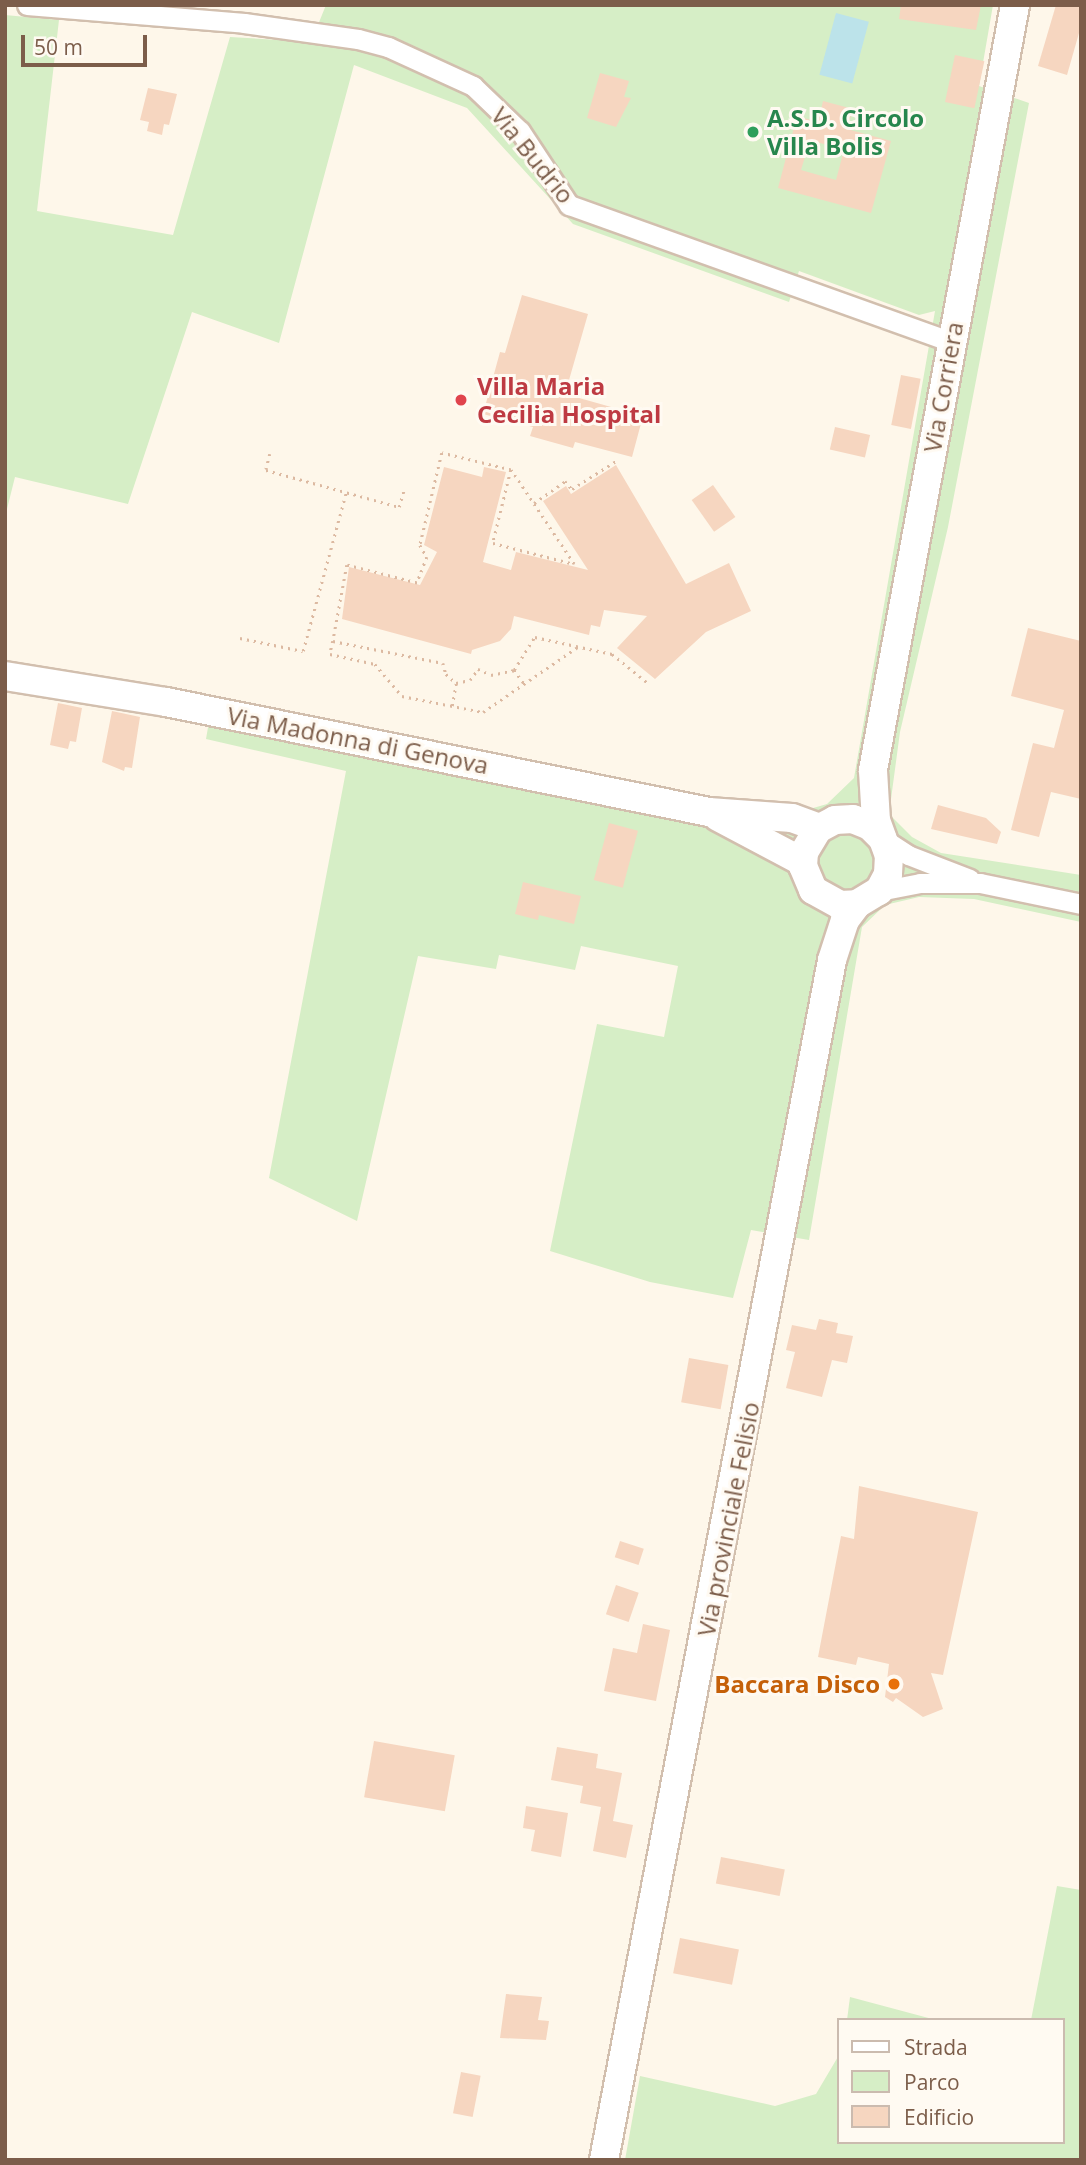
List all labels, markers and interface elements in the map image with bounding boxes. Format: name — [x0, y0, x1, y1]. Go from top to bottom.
scale bar — [24, 21, 150, 65]
text: 50 m — [34, 33, 83, 61]
street label: Via Budrio — [486, 101, 580, 209]
place label: A.S.D. Circolo Villa Bolis — [767, 104, 924, 160]
marker: A.S.D. Circolo Villa Bolis — [745, 124, 761, 140]
street label: Via Corriera — [917, 320, 969, 454]
place label: Villa Maria Cecilia Hospital — [477, 372, 661, 428]
marker: Villa Maria Cecilia Hospital — [451, 390, 471, 410]
street label: Via Madonna di Genova — [225, 701, 491, 779]
street label: Via provinciale Felisio — [691, 1399, 765, 1639]
place label: Baccara Disco — [714, 1670, 880, 1698]
marker: Baccara Disco — [886, 1676, 902, 1692]
legend — [838, 2018, 1065, 2144]
text: Strada — [904, 2033, 968, 2061]
text: Parco — [904, 2068, 960, 2096]
text: Edificio — [904, 2103, 974, 2131]

